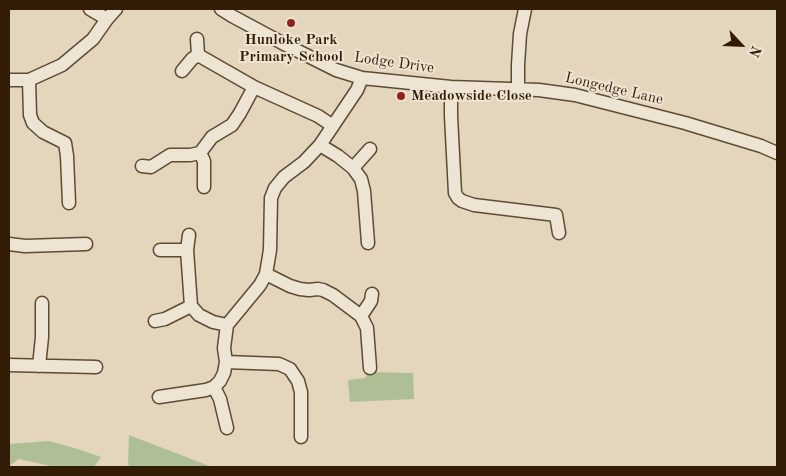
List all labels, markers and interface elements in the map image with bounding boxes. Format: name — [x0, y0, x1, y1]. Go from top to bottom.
marker: Hunloke Park Primary School — [285, 17, 297, 29]
north arrow — [716, 20, 766, 70]
place label: Hunloke Park Primary School — [239, 31, 343, 66]
text: N — [746, 44, 763, 59]
street label: Lodge Drive — [353, 48, 435, 78]
street label: Longedge Lane — [563, 69, 665, 109]
place label: Meadowside Close — [411, 87, 532, 105]
marker: Meadowside Close — [395, 90, 407, 102]

